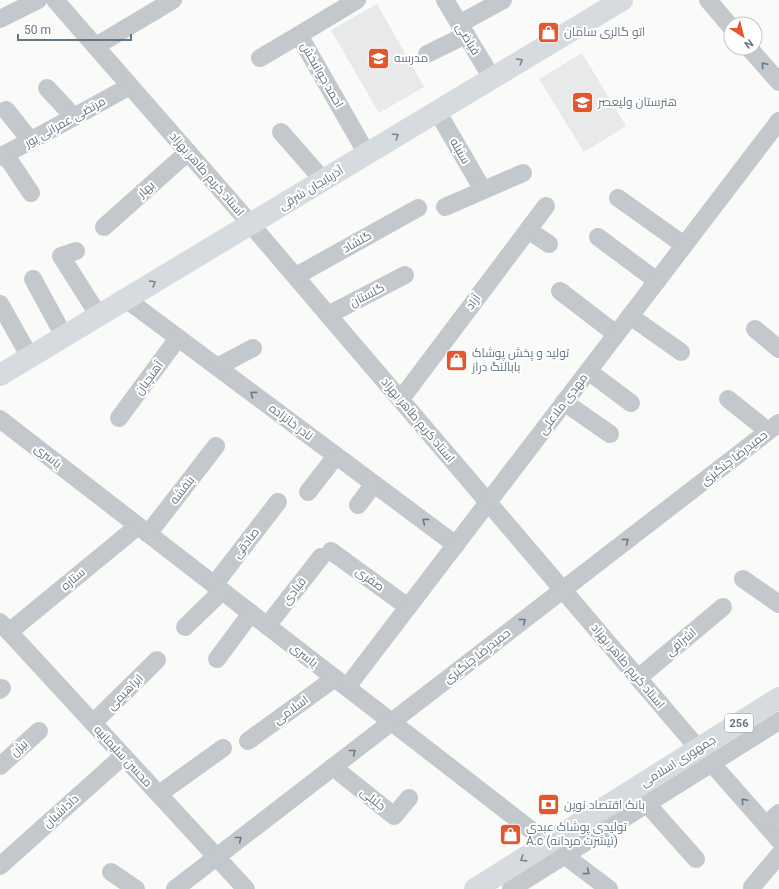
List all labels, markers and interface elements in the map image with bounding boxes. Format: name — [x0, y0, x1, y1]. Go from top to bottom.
scale bar — [18, 16, 131, 42]
north arrow — [723, 16, 763, 56]
shop icon: اتو گالری سامان — [536, 19, 562, 45]
street label: فیاضی — [453, 20, 483, 58]
text: 50 m — [24, 23, 51, 37]
place label: اتو گالری سامان — [564, 25, 645, 39]
text: N — [741, 36, 756, 51]
street label: احمد جوانبخش — [298, 40, 346, 110]
school or university icon: مدرسه — [365, 45, 391, 71]
place label: مدرسه — [394, 51, 428, 65]
one-way arrow — [516, 59, 523, 66]
one-way arrow — [762, 62, 769, 70]
school or university icon: هنرستان ولیعصر — [570, 89, 596, 115]
street label: مرتضی عمرانی پور — [21, 94, 109, 152]
place label: هنرستان ولیعصر — [597, 95, 677, 109]
street label: استاد کریم طاهر بهزاد — [166, 129, 247, 219]
one-way arrow — [392, 133, 399, 140]
street label: سنبله — [447, 136, 473, 167]
street label: آذربایجان شرقی — [276, 163, 346, 213]
street label: بهار — [134, 178, 157, 201]
street label: گلشاد — [340, 228, 374, 256]
one-way arrow — [149, 280, 156, 287]
street label: گلستان — [347, 280, 387, 310]
street label: آزاد — [463, 291, 484, 312]
place label: تولید و پخش پوشاک بابالنگ دراز — [471, 346, 570, 374]
shop icon: تولید و پخش پوشاک بابالنگ دراز — [444, 347, 470, 373]
street label: آهنچیان — [132, 358, 168, 399]
street label: مهدی ملاعلی — [535, 371, 591, 437]
street label: استاد کریم طاهر بهزاد — [378, 375, 458, 466]
one-way arrow — [250, 392, 257, 399]
street label: نادر خانزاده — [266, 401, 316, 443]
street label: حمیدرضا چنگیزی — [698, 428, 771, 490]
street label: یاسری — [32, 441, 65, 471]
street label: بنفشه — [167, 473, 197, 507]
one-way arrow — [422, 519, 429, 526]
street label: صادقی — [230, 525, 262, 561]
one-way arrow — [621, 539, 628, 546]
street label: صفری — [353, 564, 387, 594]
street label: ستاره — [58, 565, 88, 593]
street label: قبادی — [279, 575, 309, 607]
one-way arrow — [518, 619, 525, 626]
street label: استاد کریم طاهر بهزاد — [588, 621, 668, 712]
street label: اشرافی — [663, 625, 699, 659]
street label: حمیدرضا چنگیزی — [441, 626, 514, 688]
street label: یاسری — [288, 640, 321, 670]
street label: ابراهیمی — [104, 671, 146, 713]
street label: اسلامی — [271, 693, 311, 727]
road number: 256 — [725, 714, 753, 732]
street label: محسن سلیمانیه — [91, 722, 155, 790]
street label: جمهوری اسلامی — [638, 732, 718, 790]
street label: بیژن — [8, 737, 30, 759]
one-way arrow — [349, 749, 356, 756]
street label: جلیلی — [358, 785, 388, 813]
street label: داداشیان — [40, 791, 82, 831]
bank icon: بانک اقتصاد نوین — [536, 792, 562, 818]
place label: بانک اقتصاد نوین — [564, 798, 645, 812]
one-way arrow — [742, 798, 749, 805]
place label: تولیدی پوشاک عبدی A.c (تیشرت مردانه) — [526, 820, 628, 848]
shop icon: تولیدی پوشاک عبدی A.c (تیشرت مردانه) — [497, 821, 523, 847]
one-way arrow — [235, 837, 242, 844]
one-way arrow — [521, 854, 528, 861]
one-way arrow — [583, 867, 590, 875]

